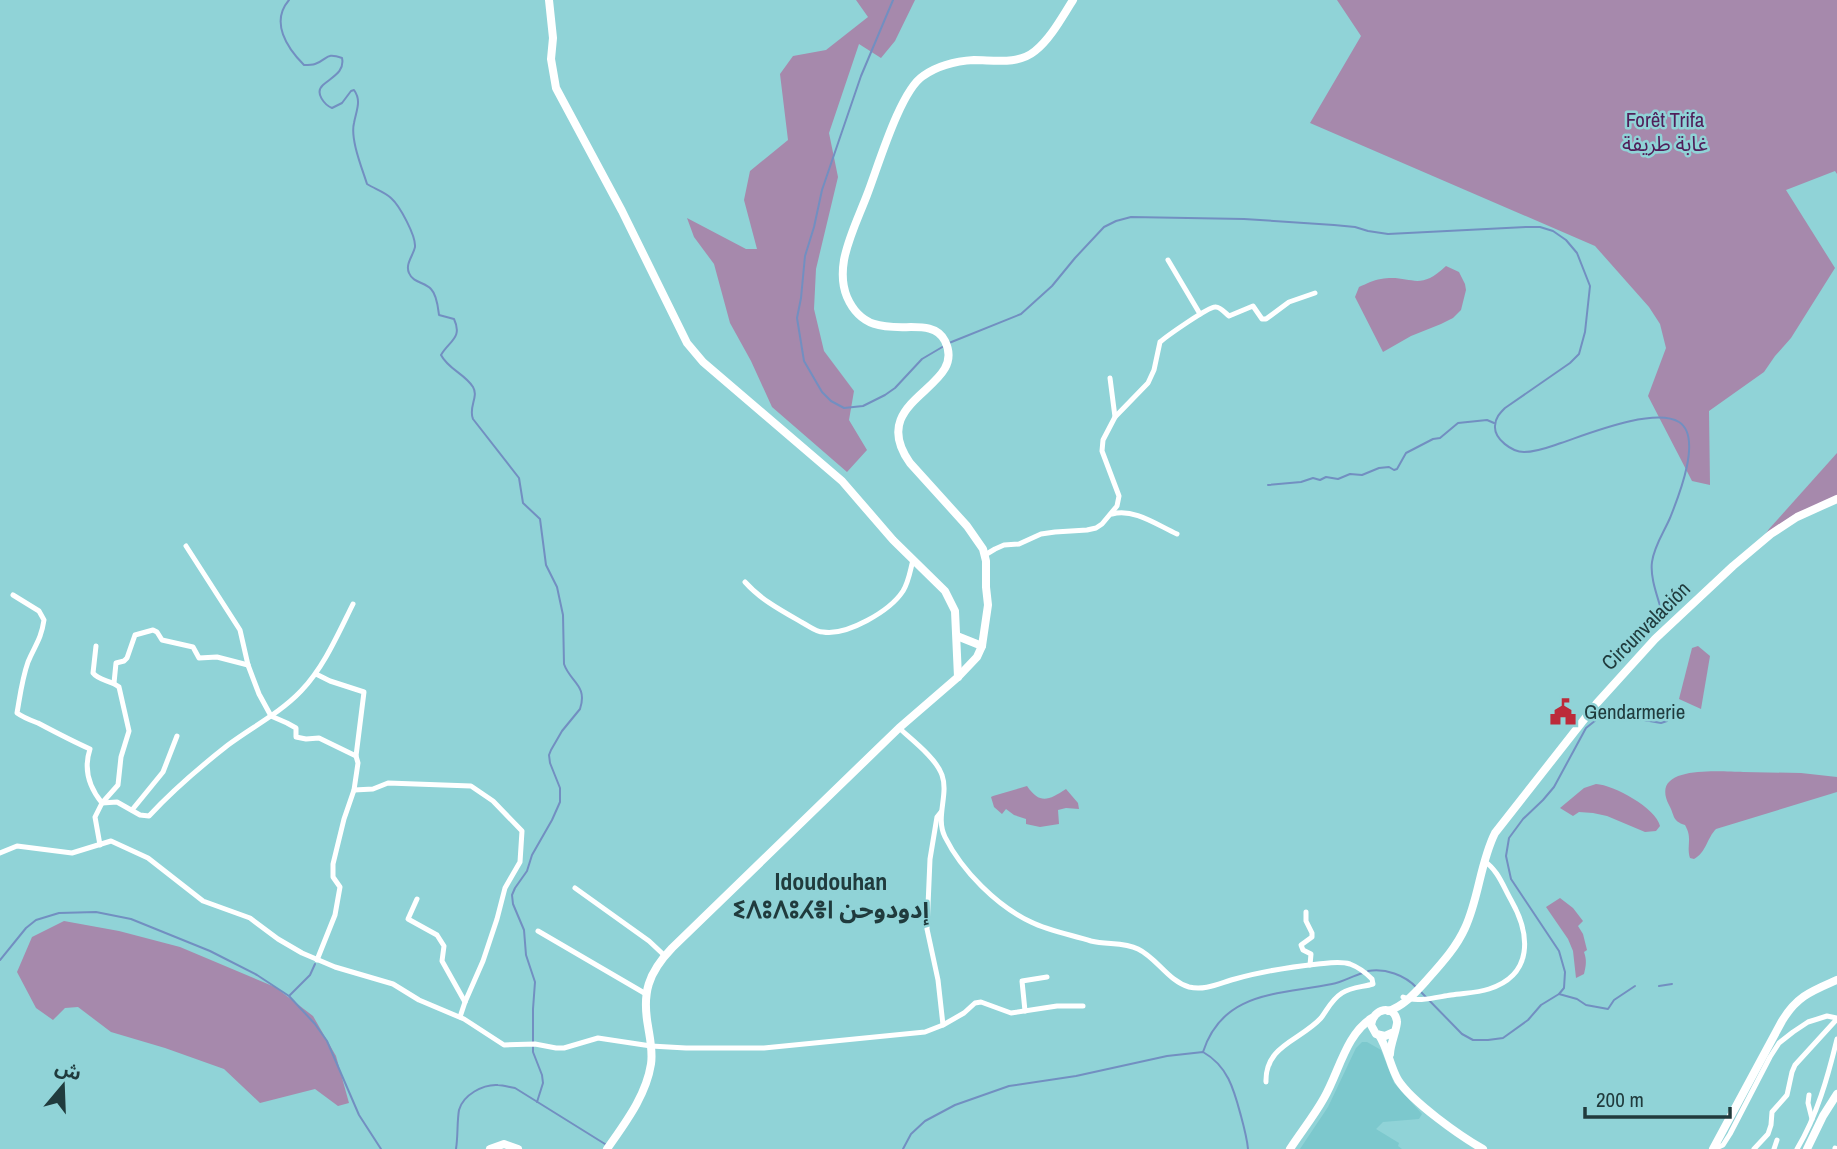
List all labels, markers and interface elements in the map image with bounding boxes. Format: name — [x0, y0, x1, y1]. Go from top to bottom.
park label: Forêt Trifa غابة طريفة — [1622, 105, 1708, 158]
street label: Circunvalación — [1595, 575, 1697, 677]
public building icon: Gendarmerie — [1548, 697, 1578, 727]
place label: Gendarmerie — [1584, 697, 1685, 726]
district label: Idoudouhan ⵉⴷⵓⴷⵓⵃⴻⵏ إدودوحن — [733, 865, 929, 926]
north arrow — [28, 1051, 98, 1121]
text: ش — [52, 1053, 85, 1086]
scale bar — [1585, 1076, 1730, 1120]
text: 200 m — [1596, 1085, 1644, 1114]

